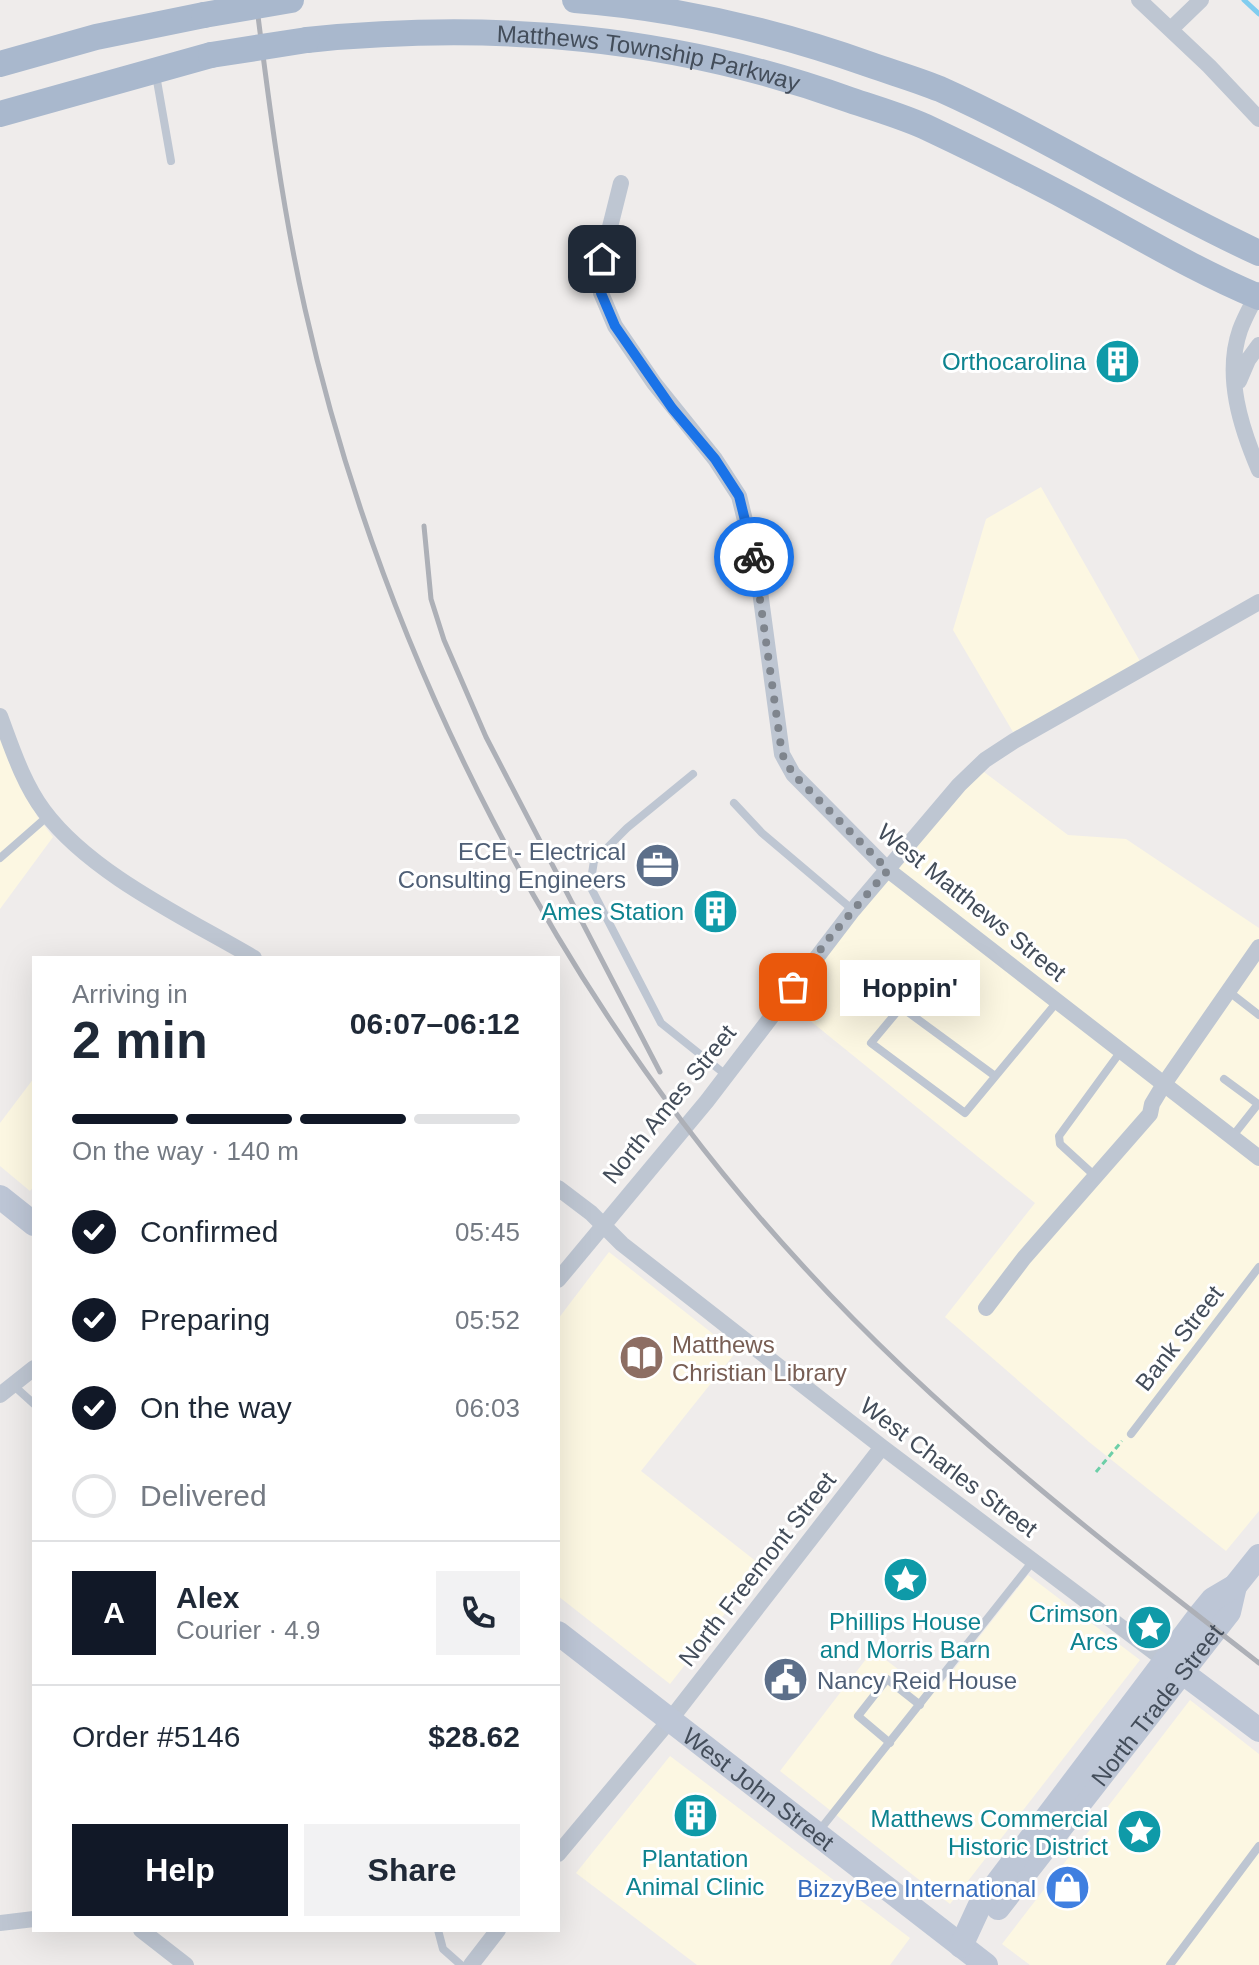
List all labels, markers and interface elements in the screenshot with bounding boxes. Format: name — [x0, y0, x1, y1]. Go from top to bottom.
street label: Matthews Township Parkway — [496, 20, 804, 96]
pin — [568, 225, 636, 293]
icon: home — [580, 237, 624, 281]
building icon: Orthocarolina — [1093, 337, 1141, 385]
place label: Orthocarolina — [942, 348, 1087, 375]
courier — [714, 517, 794, 597]
icon: bike — [732, 535, 776, 579]
street label: West Matthews Street — [872, 818, 1072, 986]
place label: ECE - Electrical Consulting Engineers — [398, 838, 626, 893]
office icon: ECE - Electrical Consulting Engineers — [633, 841, 681, 889]
building icon: Ames Station — [691, 887, 739, 935]
place label: Ames Station — [541, 898, 684, 925]
pin — [759, 953, 827, 1021]
callout: Hoppin' — [841, 959, 981, 1015]
icon: bag — [771, 965, 815, 1009]
text: Hoppin' — [862, 973, 958, 1003]
text: Arriving in — [72, 979, 188, 1009]
text: 06:07–06:12 — [350, 1007, 520, 1040]
text: 2 min — [72, 1011, 208, 1069]
street label: North Ames Street — [597, 1019, 741, 1189]
text: On the way · 140 m — [72, 1136, 299, 1166]
icon: check — [72, 1210, 116, 1254]
text: Confirmed — [140, 1215, 278, 1248]
text: 05:45 — [455, 1217, 520, 1247]
street label: Bank Street — [1130, 1280, 1228, 1396]
icon: check — [72, 1298, 116, 1342]
text: Preparing — [140, 1303, 270, 1336]
text: 05:52 — [455, 1305, 520, 1335]
place label: Matthews Christian Library — [672, 1331, 847, 1386]
library icon: Matthews Christian Library — [617, 1334, 665, 1382]
icon: check — [72, 1386, 116, 1430]
text: On the way — [140, 1391, 292, 1424]
street label: West Charles Street — [855, 1392, 1043, 1542]
text: 06:03 — [455, 1393, 520, 1423]
street label: North Freemont Street — [673, 1466, 841, 1671]
text: Delivered — [140, 1479, 267, 1512]
place icon: Phillips House and Morris Barn — [881, 1555, 929, 1603]
button: phone — [436, 1571, 520, 1655]
text: Alex — [176, 1581, 239, 1614]
text: A — [103, 1596, 125, 1629]
place label: Crimson Arcs — [1029, 1600, 1118, 1655]
place icon: Crimson Arcs — [1125, 1603, 1173, 1651]
place label: Phillips House and Morris Barn — [820, 1608, 990, 1663]
text: Courier · 4.9 — [176, 1615, 321, 1645]
street label: North Trade Street — [1085, 1618, 1228, 1791]
public building icon: Nancy Reid House — [762, 1656, 810, 1704]
place label: Nancy Reid House — [817, 1667, 1017, 1694]
text: Order #5146 — [72, 1720, 240, 1753]
text: $28.62 — [428, 1720, 520, 1753]
street label: West John Street — [678, 1722, 840, 1856]
building icon: Plantation Animal Clinic — [671, 1792, 719, 1840]
place label: Matthews Commercial Historic District — [871, 1805, 1108, 1860]
place icon: Matthews Commercial Historic District — [1115, 1808, 1163, 1856]
button: Help — [72, 1824, 288, 1916]
button: Share — [304, 1824, 520, 1916]
place label: Plantation Animal Clinic — [626, 1845, 764, 1900]
shop icon: BizzyBee International — [1043, 1864, 1091, 1912]
place label: BizzyBee International — [797, 1875, 1036, 1902]

